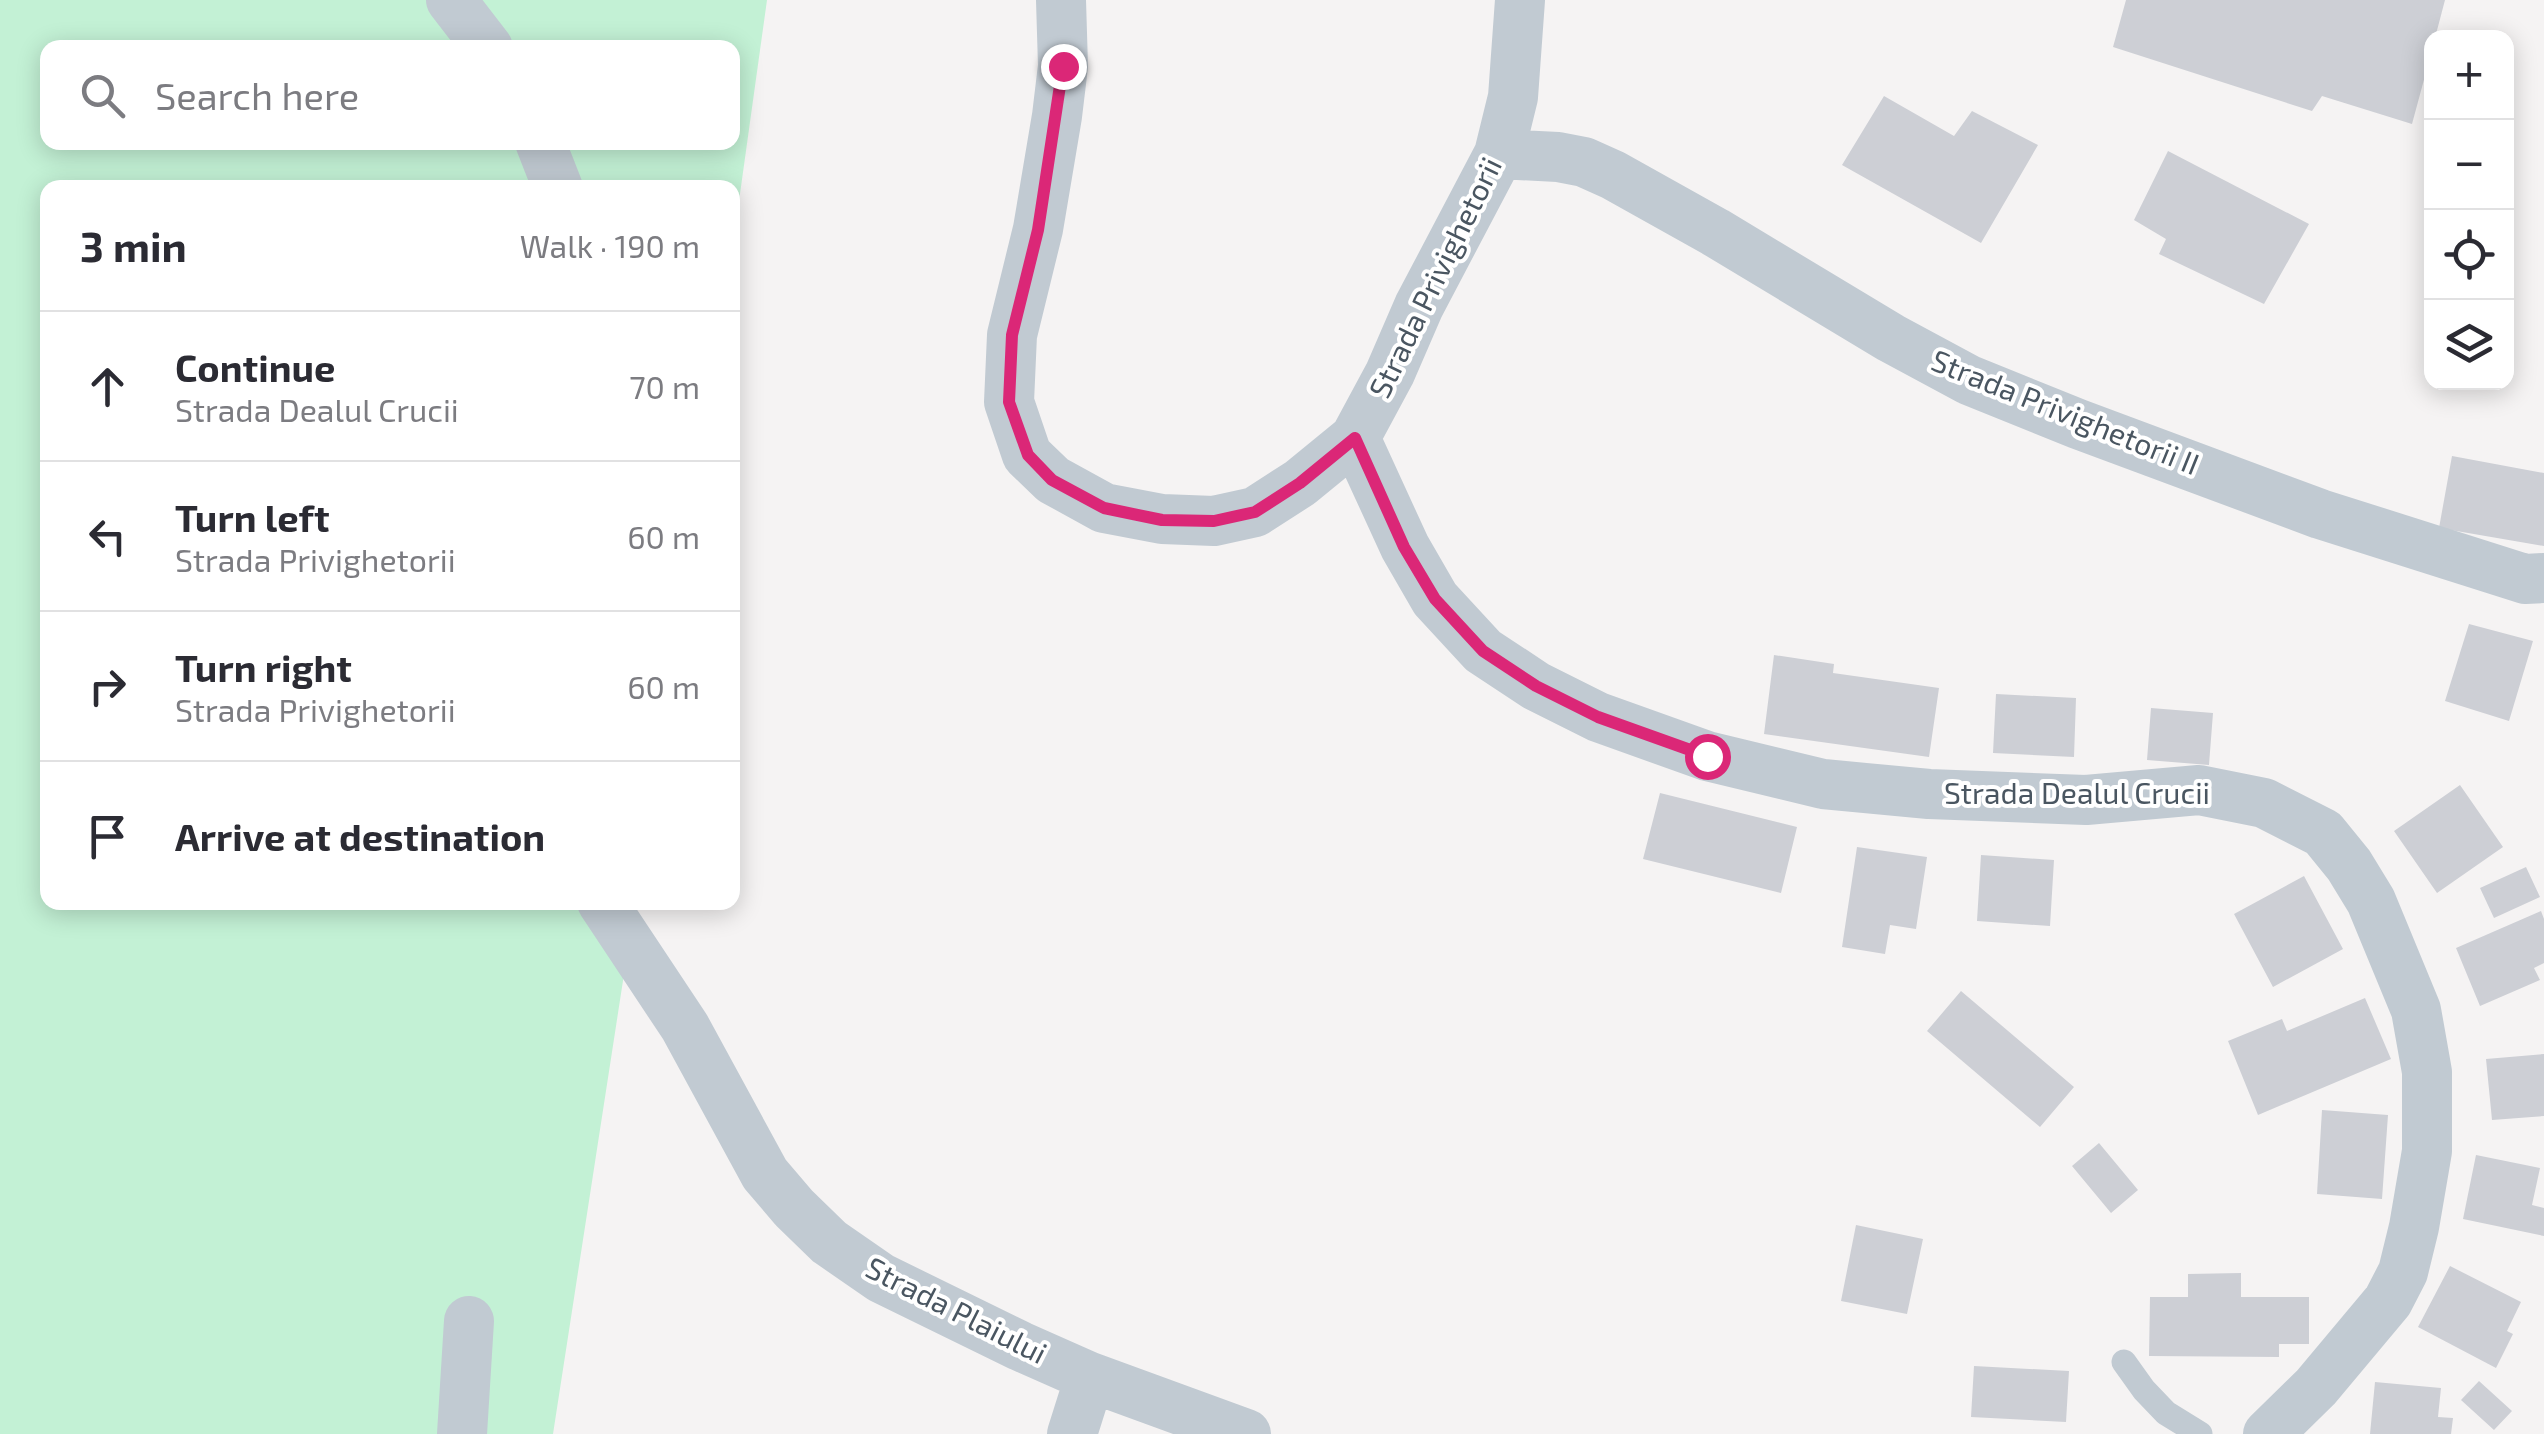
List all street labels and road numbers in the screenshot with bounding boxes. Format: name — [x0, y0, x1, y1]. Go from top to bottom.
street label: Strada Privighetorii — [1360, 151, 1508, 403]
street label: Strada Privighetorii II — [1927, 341, 2205, 481]
street label: Strada Dealul Crucii — [1944, 774, 2210, 810]
street label: Strada Plaiului — [861, 1248, 1053, 1370]

